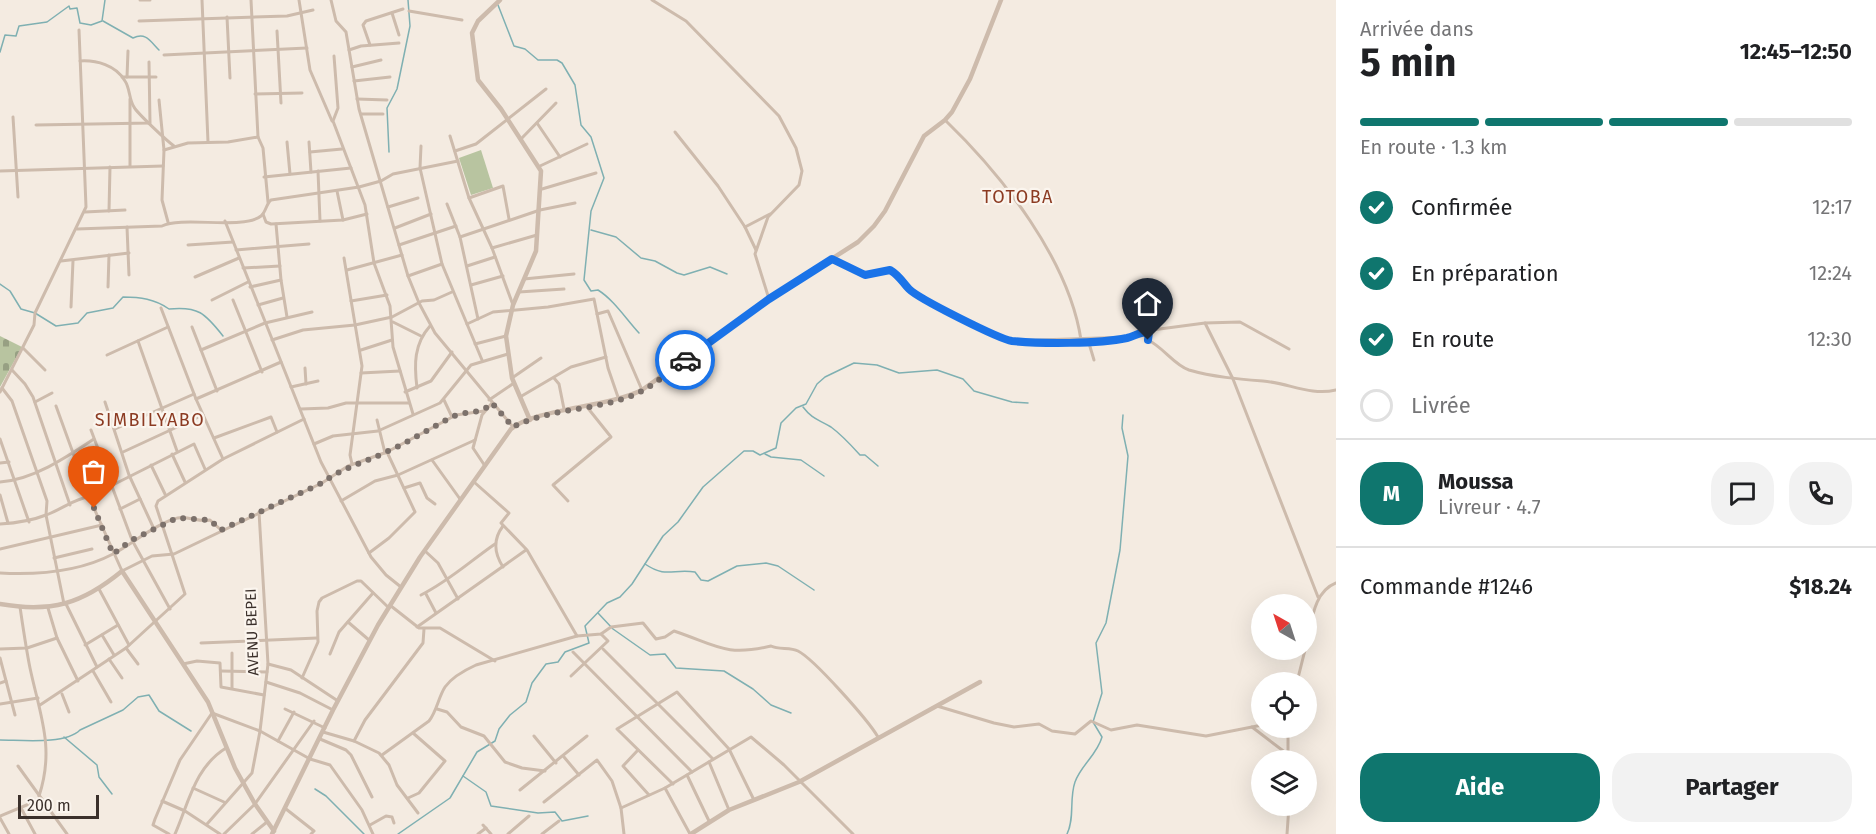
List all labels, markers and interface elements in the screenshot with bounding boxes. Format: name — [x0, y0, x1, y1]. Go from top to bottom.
text: Arrivée dans — [1360, 17, 1473, 41]
text: 12:45–12:50 — [1740, 38, 1852, 65]
text: 5 min — [1360, 40, 1457, 86]
text: En route · 1.3 km — [1360, 135, 1507, 159]
district label: TOTOBA — [982, 186, 1054, 208]
icon: check — [1360, 191, 1393, 224]
text: Confirmée — [1411, 194, 1513, 221]
text: 12:17 — [1812, 195, 1852, 219]
icon: check — [1360, 257, 1393, 290]
text: En préparation — [1411, 260, 1559, 287]
text: 12:24 — [1809, 261, 1852, 285]
pin — [1122, 278, 1173, 340]
icon: home — [1131, 287, 1164, 320]
icon: check — [1360, 323, 1393, 356]
text: En route — [1411, 326, 1494, 353]
text: 12:30 — [1807, 327, 1852, 351]
courier — [655, 330, 715, 390]
icon: car — [669, 344, 702, 377]
text: Livrée — [1411, 392, 1471, 419]
district label: SIMBILYABO — [95, 409, 205, 431]
pin — [68, 446, 119, 508]
icon: bag — [77, 455, 110, 488]
button: chat — [1711, 462, 1774, 525]
button: phone — [1789, 462, 1852, 525]
text: Moussa — [1438, 468, 1514, 495]
text: M — [1383, 480, 1400, 507]
text: Livreur · 4.7 — [1438, 495, 1541, 519]
text: Commande #1246 — [1360, 573, 1533, 600]
text: $18.24 — [1789, 573, 1852, 600]
street label: AVENU BEPEI — [241, 588, 263, 676]
north arrow — [1251, 594, 1317, 660]
map controls — [1251, 594, 1317, 816]
button: locate — [1251, 672, 1317, 738]
button: layers — [1251, 750, 1317, 816]
button: Aide — [1360, 753, 1600, 822]
button: Partager — [1612, 753, 1852, 822]
scale bar — [18, 792, 99, 820]
text: 200 m — [27, 796, 71, 815]

